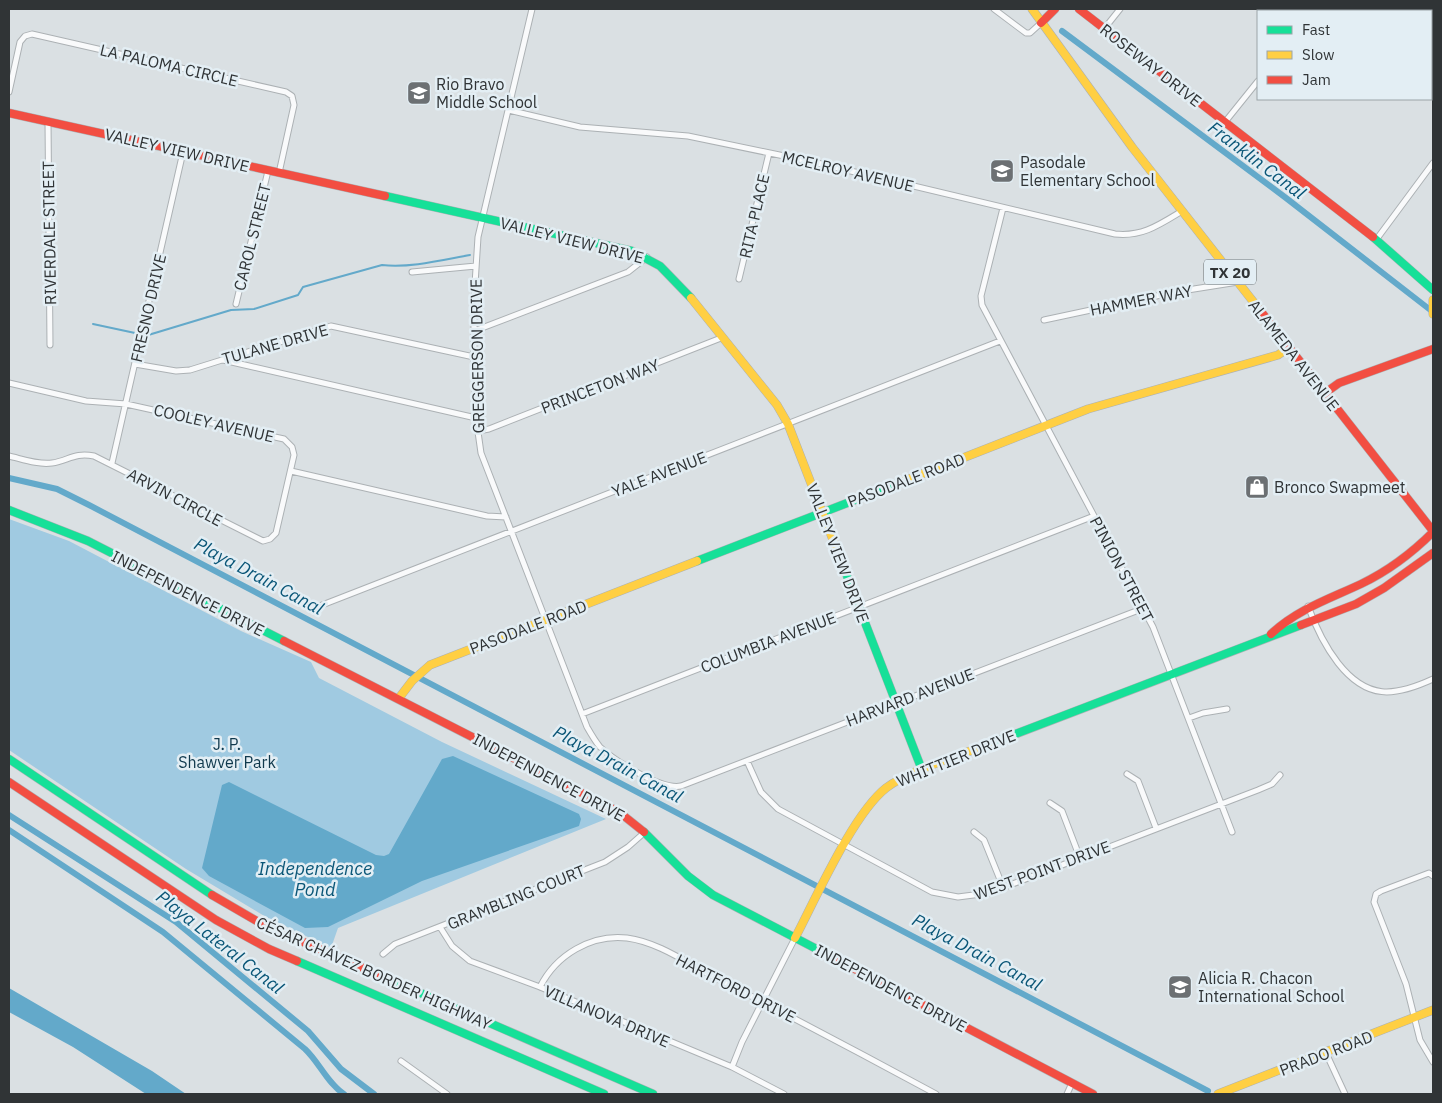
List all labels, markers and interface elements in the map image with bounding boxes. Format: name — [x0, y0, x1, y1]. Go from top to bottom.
legend — [1257, 10, 1432, 100]
street label: ROSEWAY DRIVE — [1096, 19, 1206, 111]
text: Fast — [1302, 20, 1330, 39]
street label: LA PALOMA CIRCLE — [98, 39, 240, 91]
text: Slow — [1302, 45, 1335, 64]
text: Jam — [1302, 70, 1331, 89]
place label: Rio Bravo Middle School — [436, 74, 537, 112]
school or university icon: Rio Bravo Middle School — [406, 80, 432, 106]
water label: Franklin Canal — [1204, 116, 1311, 204]
street label: VALLEY VIEW DRIVE — [103, 124, 251, 176]
street label: MCELROY AVENUE — [780, 146, 916, 196]
place label: Pasodale Elementary School — [1020, 152, 1155, 190]
school or university icon: Pasodale Elementary School — [989, 158, 1015, 184]
street label: RIVERDALE STREET — [38, 161, 60, 305]
street label: RITA PLACE — [735, 172, 773, 260]
street label: CAROL STREET — [229, 181, 275, 293]
street label: VALLEY VIEW DRIVE — [498, 212, 646, 268]
street label: FRESNO DRIVE — [126, 252, 170, 364]
road number: TX 20 — [1204, 260, 1256, 284]
street label: GREGGERSON DRIVE — [466, 279, 488, 433]
street label: HAMMER WAY — [1088, 280, 1194, 320]
street label: ALAMEDA AVENUE — [1244, 295, 1344, 415]
street label: TULANE DRIVE — [220, 319, 330, 369]
street label: PRINCETON WAY — [538, 354, 663, 418]
street label: COOLEY AVENUE — [152, 399, 276, 447]
street label: YALE AVENUE — [609, 447, 709, 501]
street label: PASODALE ROAD — [845, 448, 967, 512]
street label: ARVIN CIRCLE — [124, 464, 226, 530]
shop icon: Bronco Swapmeet — [1244, 474, 1270, 500]
place label: Bronco Swapmeet — [1274, 477, 1405, 497]
street label: VALLEY VIEW DRIVE — [802, 481, 874, 625]
street label: PINION STREET — [1086, 513, 1158, 625]
water label: Playa Drain Canal — [190, 532, 328, 620]
street label: INDEPENDENCE DRIVE — [108, 546, 268, 640]
street label: PASODALE ROAD — [467, 595, 589, 659]
street label: COLUMBIA AVENUE — [697, 607, 839, 677]
street label: HARVARD AVENUE — [843, 663, 977, 731]
water label: Playa Drain Canal — [549, 720, 687, 808]
street label: WHITTIER DRIVE — [894, 725, 1018, 791]
street label: INDEPENDENCE DRIVE — [470, 729, 628, 825]
park label: J. P. Shawver Park — [178, 734, 276, 772]
street label: WEST POINT DRIVE — [971, 836, 1113, 904]
water label: Independence Pond — [258, 857, 372, 901]
street label: GRAMBLING COURT — [444, 860, 588, 934]
water label: Playa Lateral Canal — [152, 885, 288, 999]
water label: Playa Drain Canal — [908, 908, 1046, 996]
street label: CÉSAR CHÁVEZ BORDER HIGHWAY — [253, 911, 495, 1034]
street label: INDEPENDENCE DRIVE — [812, 940, 970, 1036]
street label: HARTFORD DRIVE — [673, 949, 799, 1027]
place label: Alicia R. Chacon International School — [1198, 968, 1344, 1006]
school or university icon: Alicia R. Chacon International School — [1167, 974, 1193, 1000]
street label: VILLANOVA DRIVE — [541, 980, 673, 1052]
street label: PRADO ROAD — [1277, 1026, 1375, 1080]

